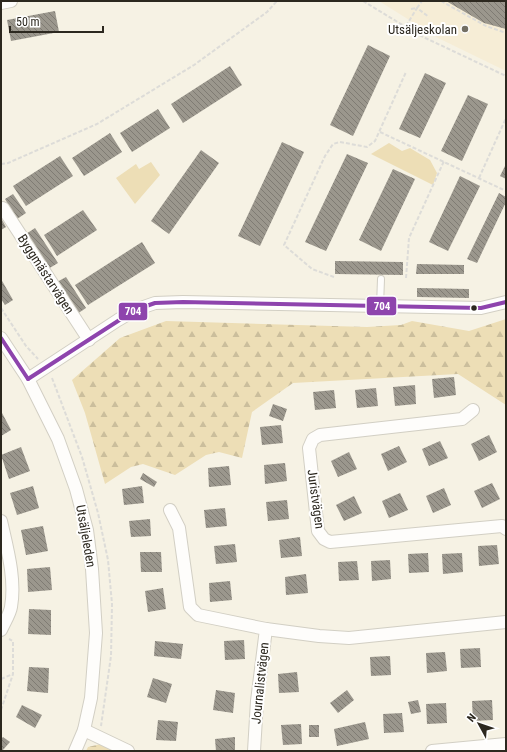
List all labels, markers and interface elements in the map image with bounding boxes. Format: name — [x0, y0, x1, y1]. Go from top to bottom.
scale bar — [10, 8, 103, 34]
text: 50 m — [16, 15, 40, 29]
place label: Utsäljeskolan — [388, 22, 457, 37]
marker: Utsäljeskolan — [460, 24, 470, 34]
street label: Byggmästarvägen — [15, 231, 77, 317]
line badge: 704 — [366, 296, 397, 316]
text: 704 — [374, 300, 391, 313]
line badge: 704 — [118, 302, 148, 321]
unlabelled marker — [469, 303, 479, 313]
text: 704 — [125, 305, 142, 318]
street label: Juristvägen — [304, 468, 328, 530]
street label: Utsäljeleden — [73, 504, 99, 568]
street label: Journalistvägen — [248, 642, 272, 724]
north arrow — [459, 704, 499, 744]
text: N — [465, 711, 479, 725]

